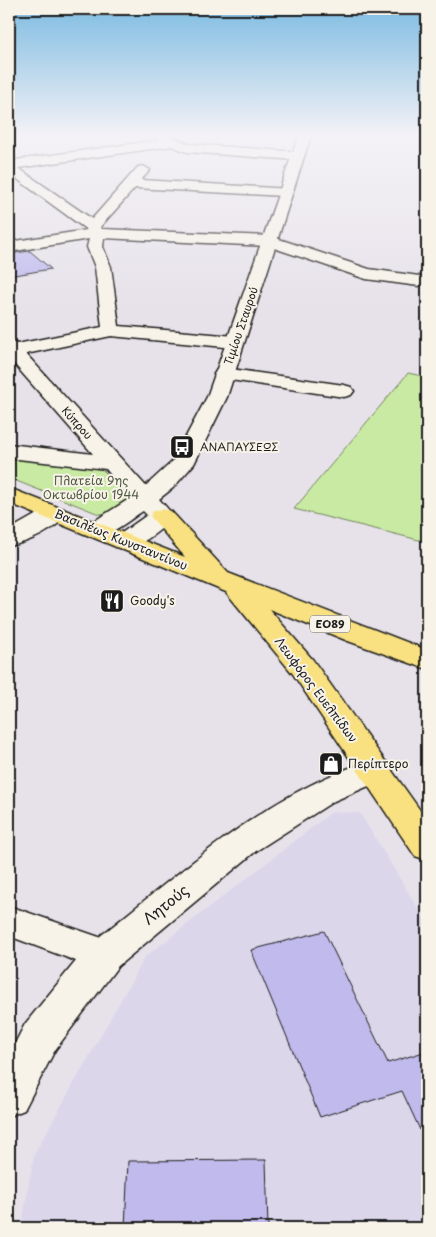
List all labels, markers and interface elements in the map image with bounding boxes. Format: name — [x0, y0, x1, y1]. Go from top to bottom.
street label: Τιμίου Σταυρού — [219, 284, 262, 367]
street label: Κύπρου — [58, 402, 97, 443]
bus stop icon: ΑΝΑΠΑΥΣΕΩΣ — [169, 434, 195, 460]
place label: ΑΝΑΠΑΥΣΕΩΣ — [200, 438, 278, 455]
park label: Πλατεία 9ης Οκτωβρίου 1944 — [43, 471, 139, 503]
street label: Βασιλέως Κωνσταντίνου — [52, 504, 191, 574]
restaurant icon: Goody's — [99, 588, 125, 614]
place label: Goody's — [130, 591, 175, 609]
road number: ΕΟ89 — [310, 616, 350, 632]
street label: Λεωφόρος Ευελπίδων — [271, 633, 363, 746]
shop icon: Περίπτερο — [318, 751, 344, 777]
place label: Περίπτερο — [348, 754, 409, 772]
street label: Λητούς — [137, 878, 193, 929]

